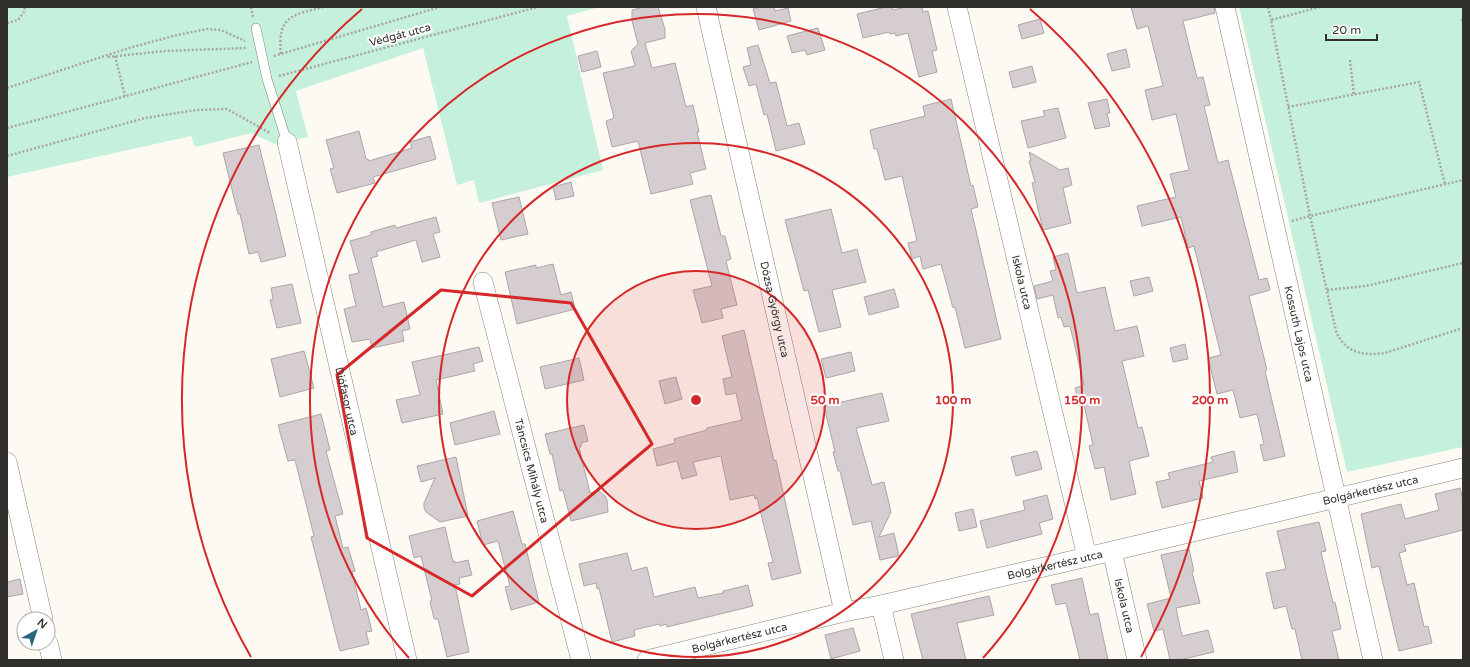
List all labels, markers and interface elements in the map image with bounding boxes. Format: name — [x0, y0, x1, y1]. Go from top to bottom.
scale bar — [1326, 16, 1377, 42]
street label: Védgát utca — [368, 21, 432, 49]
text: 20 m — [1332, 23, 1361, 37]
street label: Iskola utca — [1009, 254, 1035, 311]
street label: Dózsa György utca — [758, 260, 792, 359]
street label: Kossuth Lajos utca — [1282, 284, 1316, 383]
street label: Diófasor utca — [333, 366, 361, 437]
centre of rings — [689, 393, 703, 407]
text: 50 m — [810, 393, 840, 407]
text: 100 m — [935, 393, 971, 407]
text: 150 m — [1064, 393, 1100, 407]
text: 200 m — [1192, 393, 1228, 407]
street label: Táncsics Mihály utca — [512, 417, 552, 524]
street label: Bolgárkertész utca — [1321, 472, 1419, 508]
street label: Bolgárkertész utca — [1006, 547, 1104, 582]
street label: Iskola utca — [1112, 577, 1137, 634]
north arrow — [16, 611, 56, 651]
text: N — [35, 616, 50, 632]
street label: Bolgárkertész utca — [690, 620, 788, 655]

